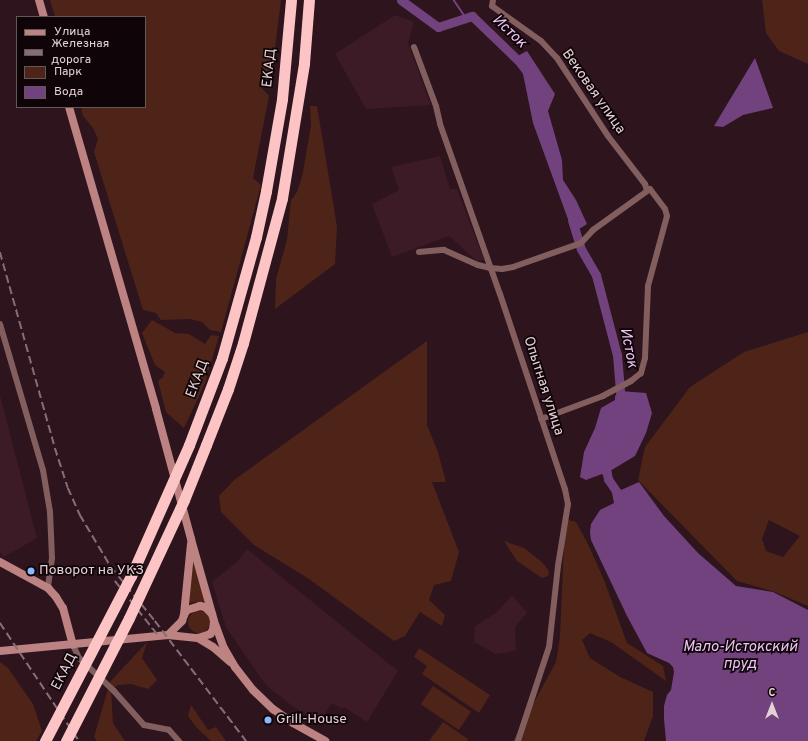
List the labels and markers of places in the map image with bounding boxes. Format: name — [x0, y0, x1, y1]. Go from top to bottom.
place label: Поворот на УКЗ — [39, 563, 144, 579]
marker: Поворот на УКЗ — [26, 566, 36, 576]
place label: Grill-House — [276, 712, 347, 728]
marker: Grill-House — [263, 715, 273, 725]

